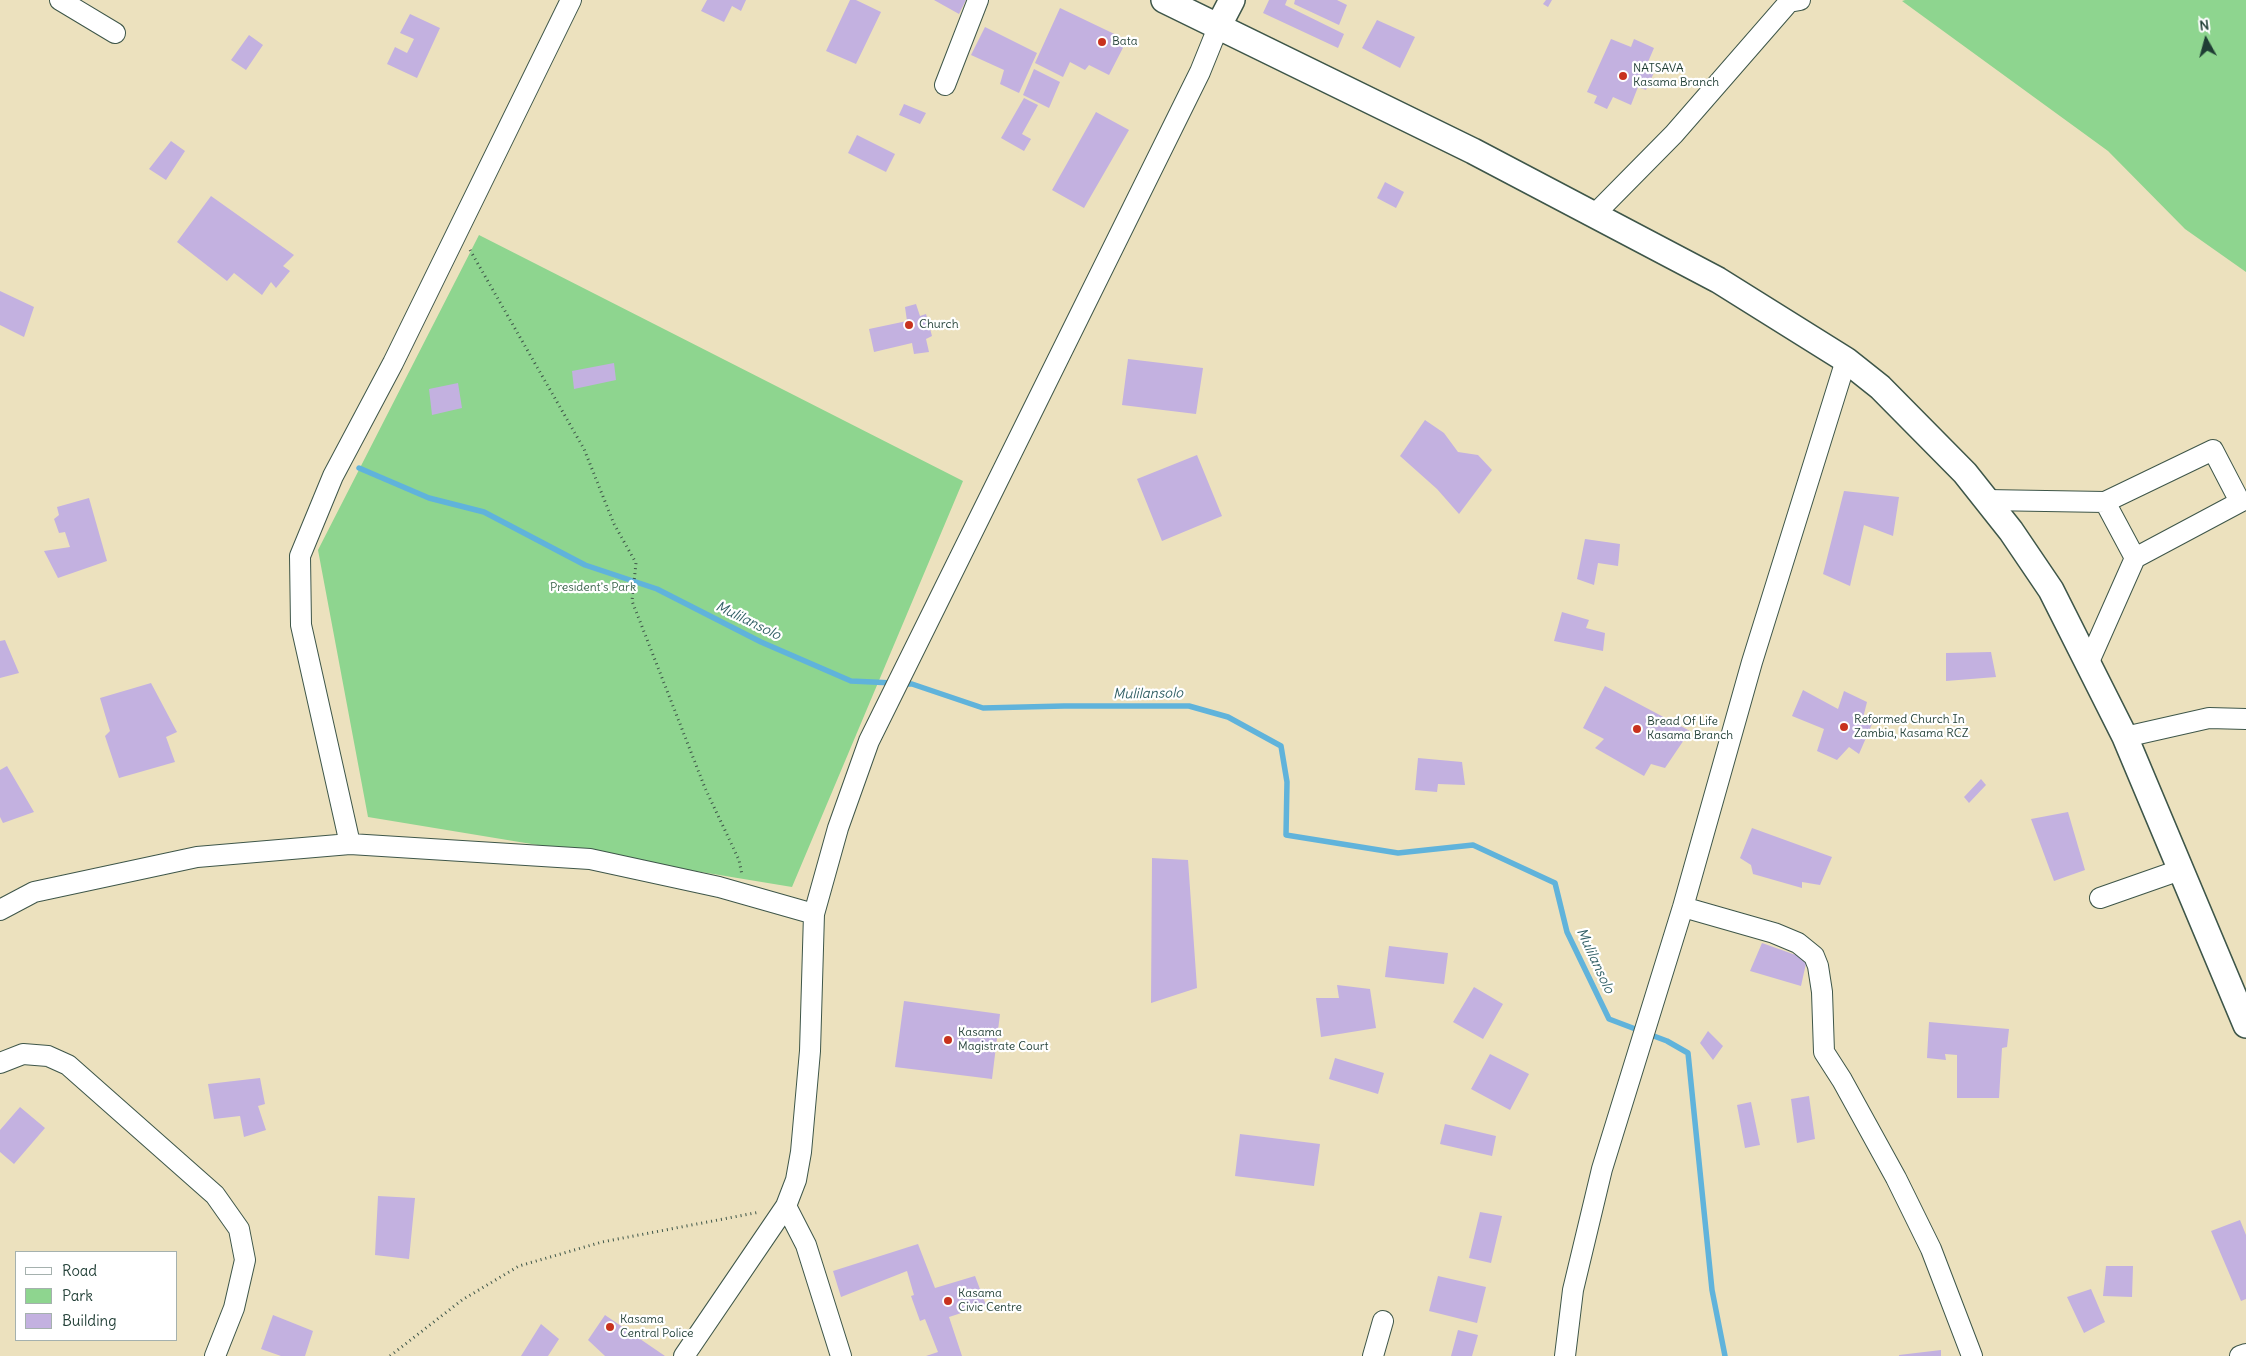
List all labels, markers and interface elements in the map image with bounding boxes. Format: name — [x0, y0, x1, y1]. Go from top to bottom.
north arrow — [2181, 15, 2231, 65]
text: N — [2198, 16, 2210, 35]
place label: Bata — [1112, 35, 1138, 49]
marker: Bata — [1096, 36, 1108, 48]
place label: NATSAVA Kasama Branch — [1633, 62, 1719, 90]
marker: NATSAVA Kasama Branch — [1617, 70, 1629, 82]
place label: Church — [919, 318, 959, 332]
marker: Church — [903, 319, 915, 331]
park label: President's Park — [550, 581, 636, 595]
water label: Mulilansolo — [713, 598, 783, 644]
water label: Mulilansolo — [1113, 685, 1183, 703]
place label: Reformed Church In Zambia, Kasama RCZ — [1854, 713, 1969, 741]
place label: Bread Of Life Kasama Branch — [1647, 715, 1733, 743]
marker: Reformed Church In Zambia, Kasama RCZ — [1838, 721, 1850, 733]
marker: Bread Of Life Kasama Branch — [1631, 723, 1643, 735]
water label: Mulilansolo — [1573, 926, 1617, 996]
place label: Kasama Magistrate Court — [958, 1026, 1049, 1054]
marker: Kasama Magistrate Court — [942, 1034, 954, 1046]
legend — [15, 1251, 178, 1341]
text: Road — [62, 1261, 97, 1280]
text: Park — [62, 1286, 93, 1305]
place label: Kasama Civic Centre — [958, 1287, 1022, 1315]
marker: Kasama Civic Centre — [942, 1295, 954, 1307]
text: Building — [62, 1311, 117, 1330]
place label: Kasama Central Police — [620, 1313, 694, 1341]
marker: Kasama Central Police — [604, 1321, 616, 1333]

